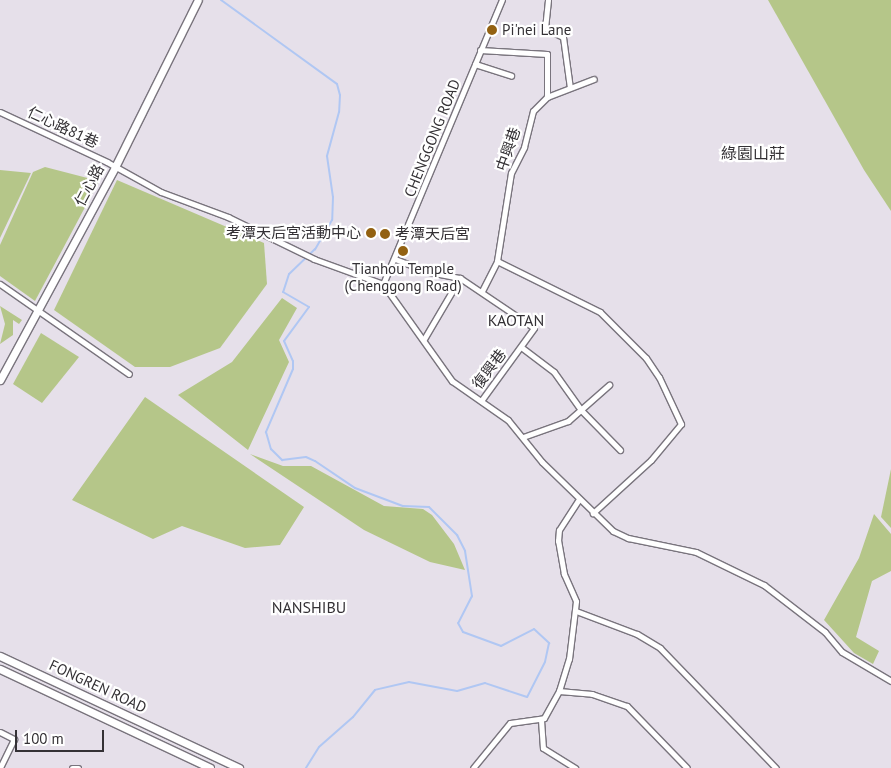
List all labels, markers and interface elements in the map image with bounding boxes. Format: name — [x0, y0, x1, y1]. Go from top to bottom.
place label: Pi'nei Lane — [502, 21, 571, 39]
marker: Pi'nei Lane — [486, 24, 498, 36]
street label: CHENGGONG ROAD — [400, 76, 464, 200]
street label: 仁心路81巷 — [25, 103, 101, 151]
street label: 中興巷 — [492, 125, 524, 173]
district label: 綠園山莊 — [721, 143, 785, 163]
street label: 仁心路 — [70, 161, 108, 209]
place label: 考潭天后宮活動中心 — [226, 224, 361, 242]
place label: 考潭天后宮 — [395, 225, 470, 243]
marker: 考潭天后宮活動中心 — [365, 227, 377, 239]
marker: 考潭天后宮 — [379, 228, 391, 240]
marker: Tianhou Temple (Chenggong Road) — [397, 245, 409, 257]
place label: Tianhou Temple (Chenggong Road) — [344, 259, 462, 294]
district label: KAOTAN — [484, 310, 548, 330]
street label: 復興巷 — [468, 346, 510, 392]
district label: NANSHIBU — [267, 597, 351, 617]
street label: FONGREN ROAD — [47, 656, 149, 716]
scale bar — [18, 720, 106, 752]
text: 100 m — [23, 729, 64, 748]

